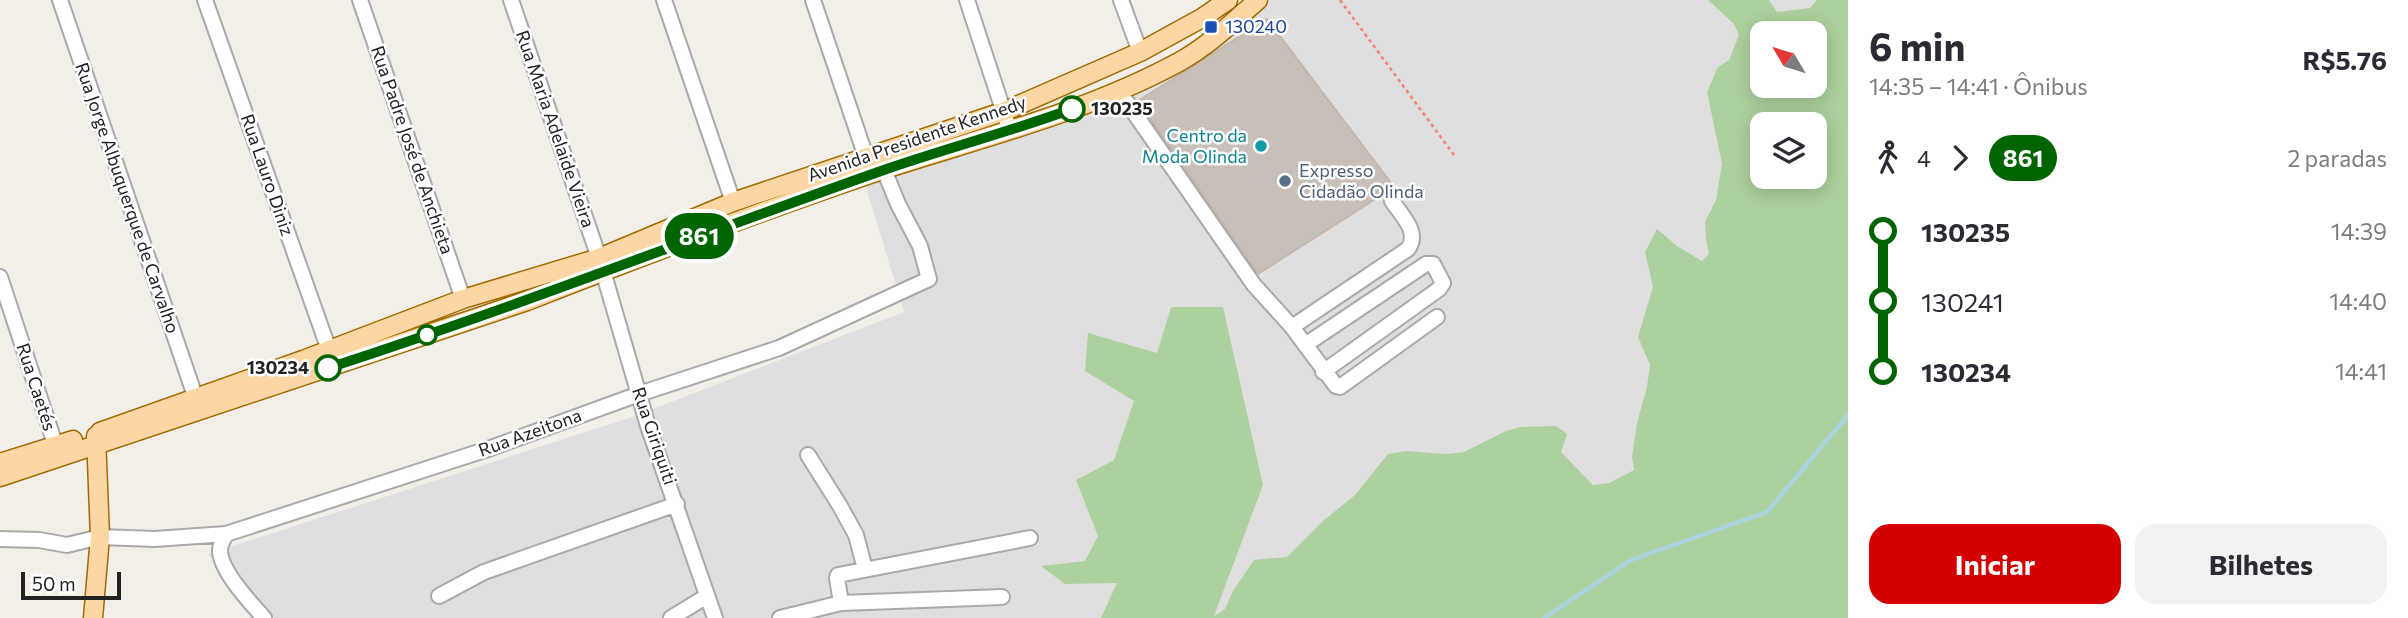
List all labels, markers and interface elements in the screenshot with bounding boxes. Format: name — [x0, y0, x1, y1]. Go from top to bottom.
place label: 130240 — [1225, 15, 1287, 37]
marker: 130240 — [1203, 19, 1219, 35]
north arrow — [1750, 21, 1827, 98]
map controls — [1750, 21, 1827, 189]
text: 6 min — [1869, 22, 1965, 69]
street label: Rua Maria Adelaide Vieira — [512, 27, 600, 230]
street label: Rua Padre José de Anchieta — [367, 43, 459, 257]
text: R$5.76 — [2302, 44, 2387, 75]
street label: Rua Jorge Albuquerque de Carvalho — [71, 59, 185, 336]
text: 14:35 – 14:41 · Ônibus — [1869, 72, 2088, 100]
street label: Avenida Presidente Kennedy — [804, 90, 1029, 186]
marker: 130235 — [1059, 96, 1085, 122]
place label: 130235 — [1091, 97, 1153, 119]
street label: Rua Lauro Diniz — [237, 111, 299, 239]
button: layers — [1750, 112, 1827, 189]
place label: Centro da Moda Olinda — [1142, 124, 1247, 167]
marker: Centro da Moda Olinda — [1253, 138, 1269, 154]
icon: walk — [1869, 139, 1907, 177]
icon: forward — [1941, 139, 1979, 177]
text: 861 — [2003, 143, 2043, 172]
text: 4 — [1917, 144, 1931, 172]
text: 2 paradas — [2287, 144, 2387, 172]
place label: Expresso Cidadão Olinda — [1299, 159, 1424, 202]
marker: Expresso Cidadão Olinda — [1277, 173, 1293, 189]
line badge: 861 — [659, 213, 739, 259]
text: 130235 — [1921, 216, 2010, 247]
text: 14:39 — [2331, 217, 2387, 245]
text: 861 — [679, 221, 719, 250]
text: 130241 — [1921, 286, 2004, 317]
text: 14:40 — [2329, 287, 2387, 315]
unlabelled marker — [417, 325, 437, 345]
street label: Rua Caetés — [12, 340, 61, 433]
marker: 130234 — [315, 355, 341, 381]
place label: 130234 — [247, 356, 309, 378]
text: 130234 — [1921, 356, 2011, 387]
text: 14:41 — [2335, 357, 2387, 385]
street label: Rua Giriquiti — [628, 384, 682, 487]
street label: Rua Azeitona — [475, 403, 584, 461]
button: Iniciar — [1869, 524, 2121, 604]
button: Bilhetes — [2135, 524, 2387, 604]
scale bar — [21, 569, 121, 601]
text: 50 m — [32, 572, 76, 595]

